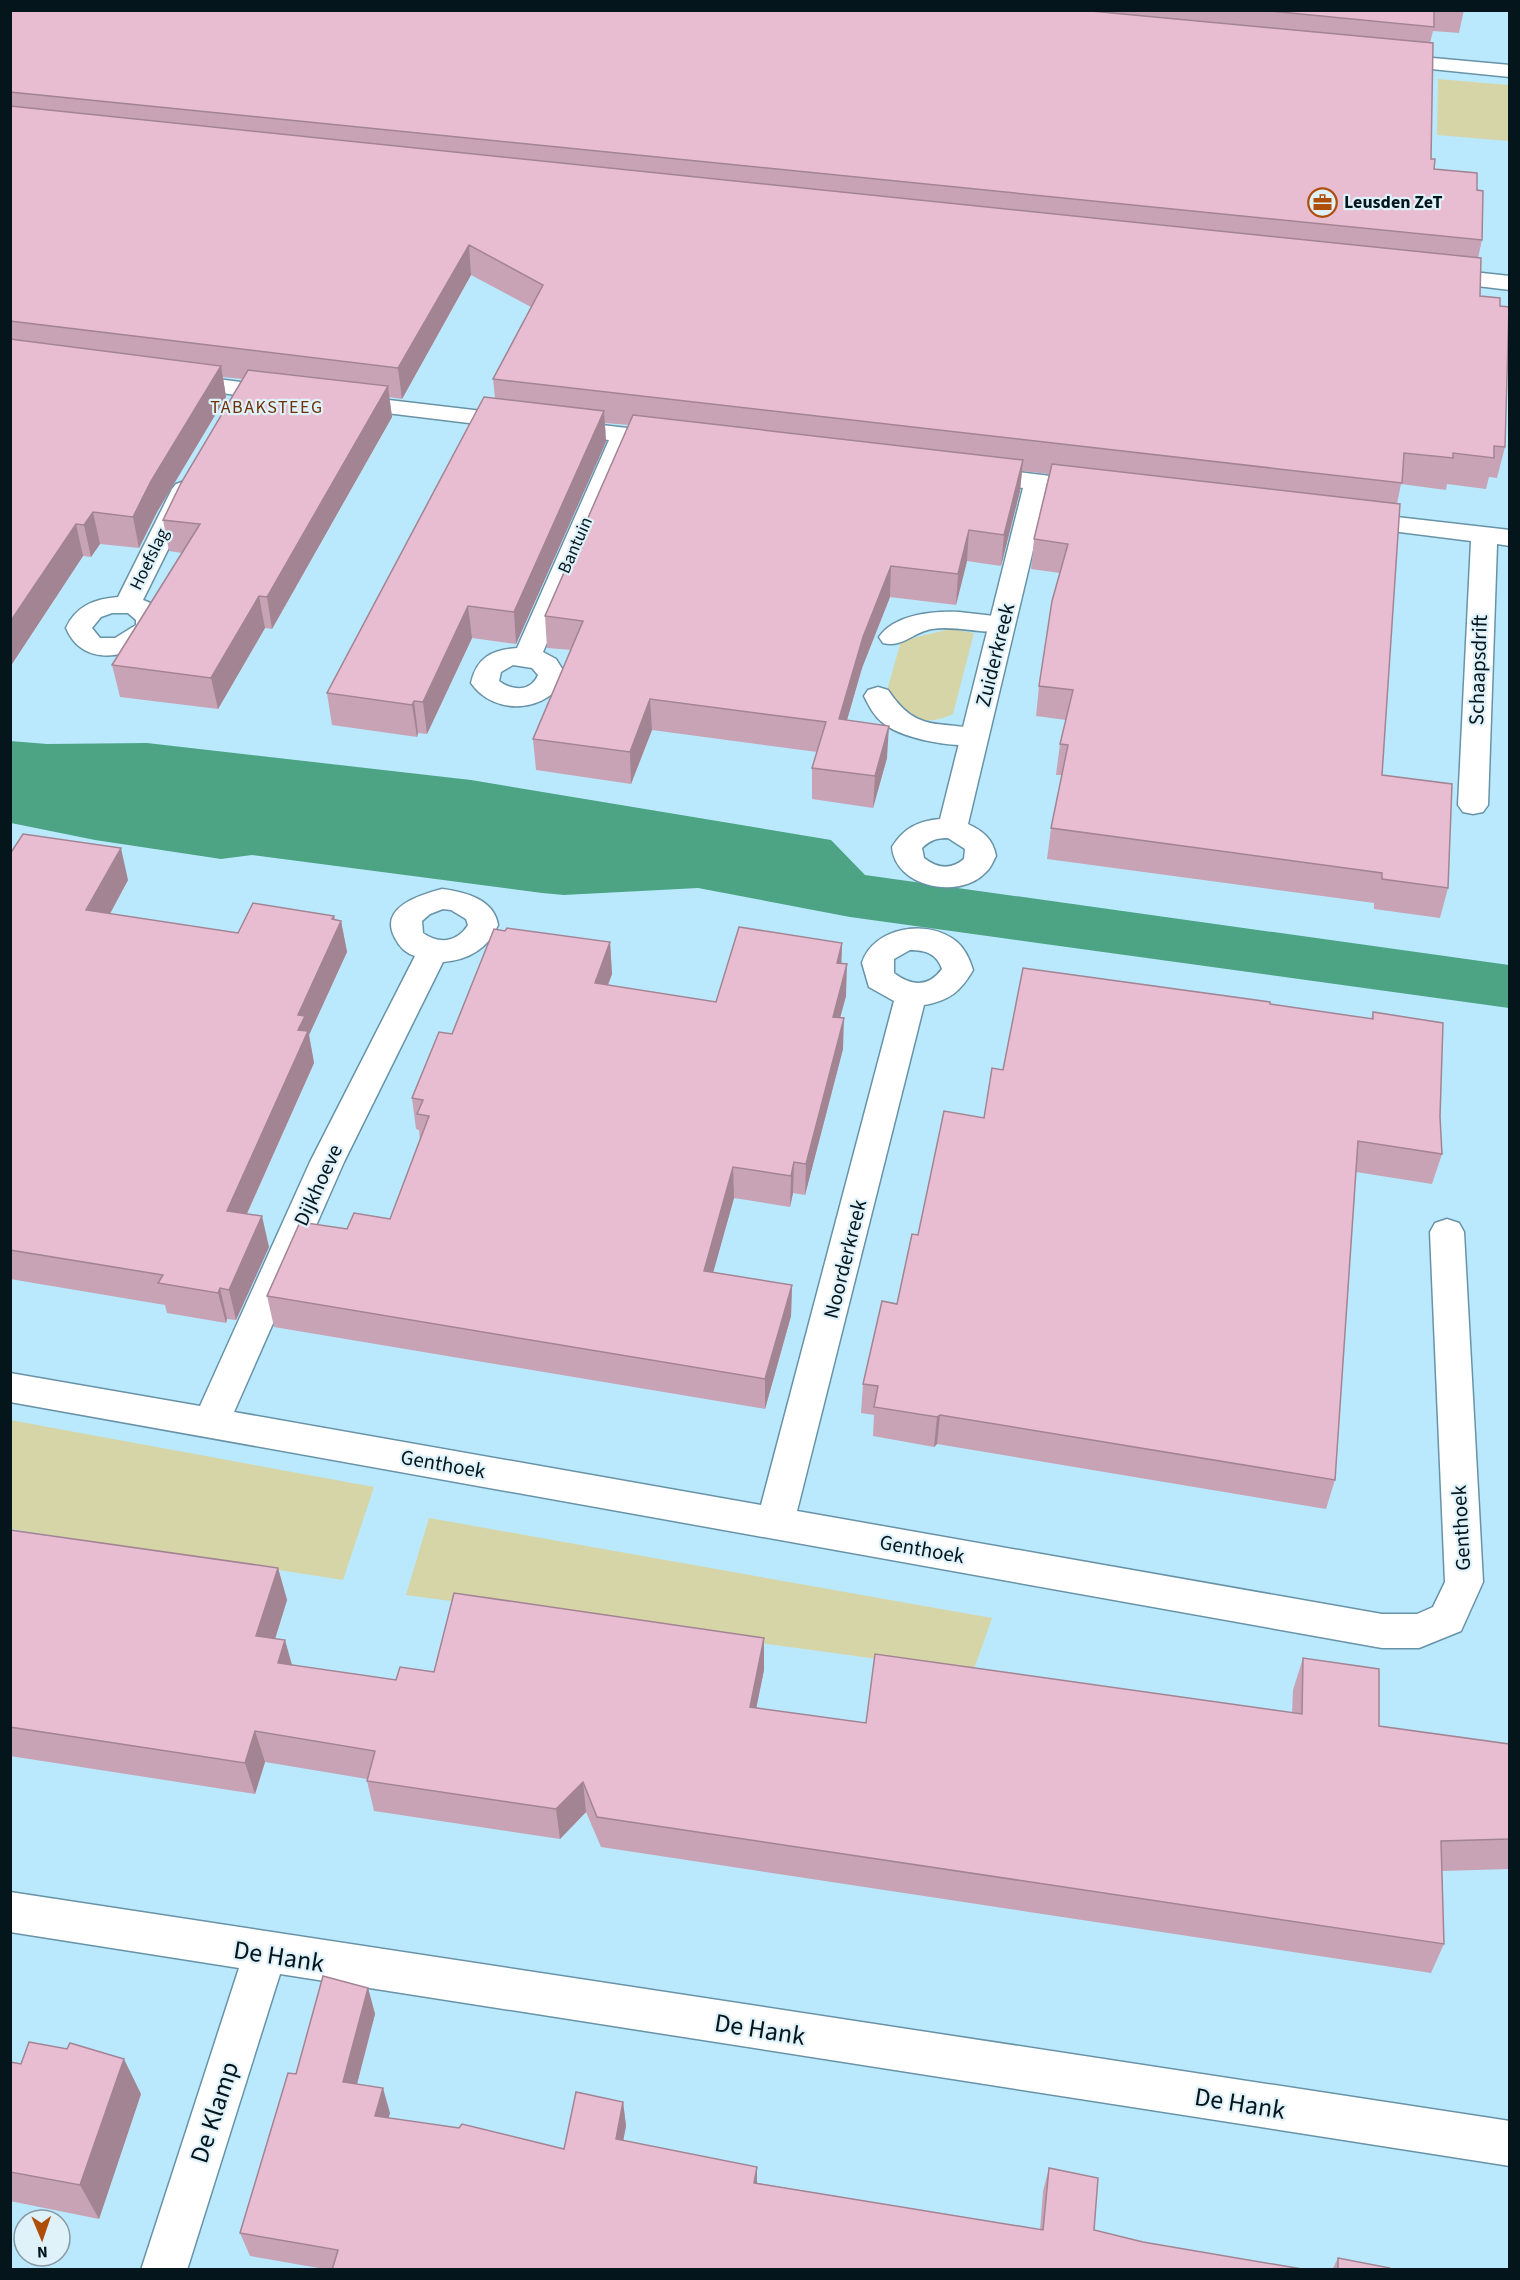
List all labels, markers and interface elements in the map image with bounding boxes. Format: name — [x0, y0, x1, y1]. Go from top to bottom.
office icon: Leusden ZeT — [1307, 186, 1339, 218]
place label: Leusden ZeT — [1344, 190, 1442, 215]
district label: TABAKSTEEG — [210, 395, 324, 420]
street label: Bantuin — [552, 513, 599, 578]
street label: Hoefslag — [124, 524, 175, 594]
street label: Zuiderkreek — [968, 600, 1022, 710]
street label: Schaapsdrift — [1461, 614, 1495, 726]
street label: Dijkhoeve — [286, 1139, 350, 1231]
street label: Noorderkreek — [816, 1196, 874, 1322]
street label: Genthoek — [398, 1442, 488, 1486]
street label: Genthoek — [1444, 1484, 1478, 1572]
street label: Genthoek — [877, 1527, 967, 1571]
street label: De Hank — [231, 1931, 327, 1982]
street label: De Hank — [712, 2004, 808, 2055]
street label: De Klamp — [181, 2057, 248, 2168]
street label: De Hank — [1192, 2078, 1288, 2129]
north arrow — [12, 2208, 72, 2268]
text: N — [37, 2241, 48, 2263]

